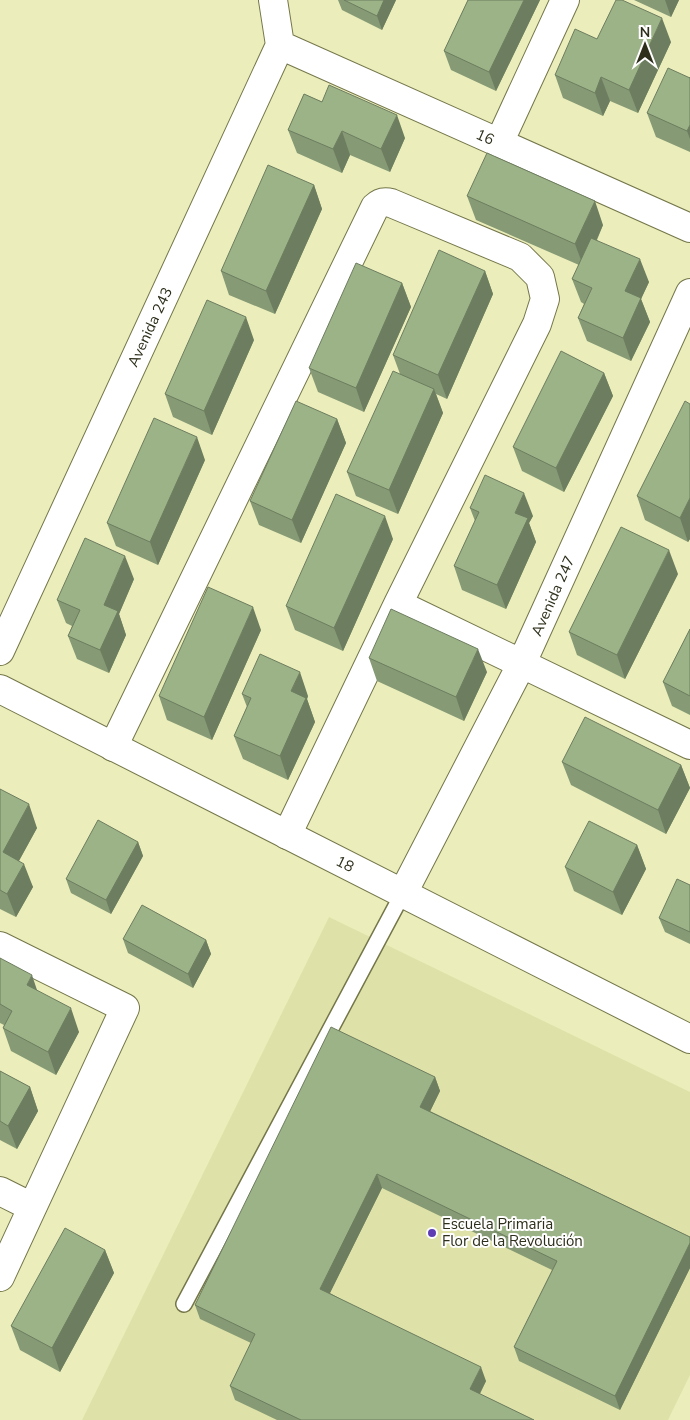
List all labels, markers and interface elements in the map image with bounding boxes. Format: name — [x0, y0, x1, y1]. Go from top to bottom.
north arrow — [620, 20, 670, 70]
text: N — [640, 23, 650, 42]
street label: 16 — [473, 124, 497, 150]
street label: Avenida 243 — [123, 284, 177, 370]
street label: Avenida 247 — [526, 553, 580, 639]
street label: 18 — [333, 851, 357, 877]
place label: Escuela Primaria Flor de la Revolución — [442, 1214, 583, 1251]
marker: Escuela Primaria Flor de la Revolución — [426, 1227, 438, 1239]

